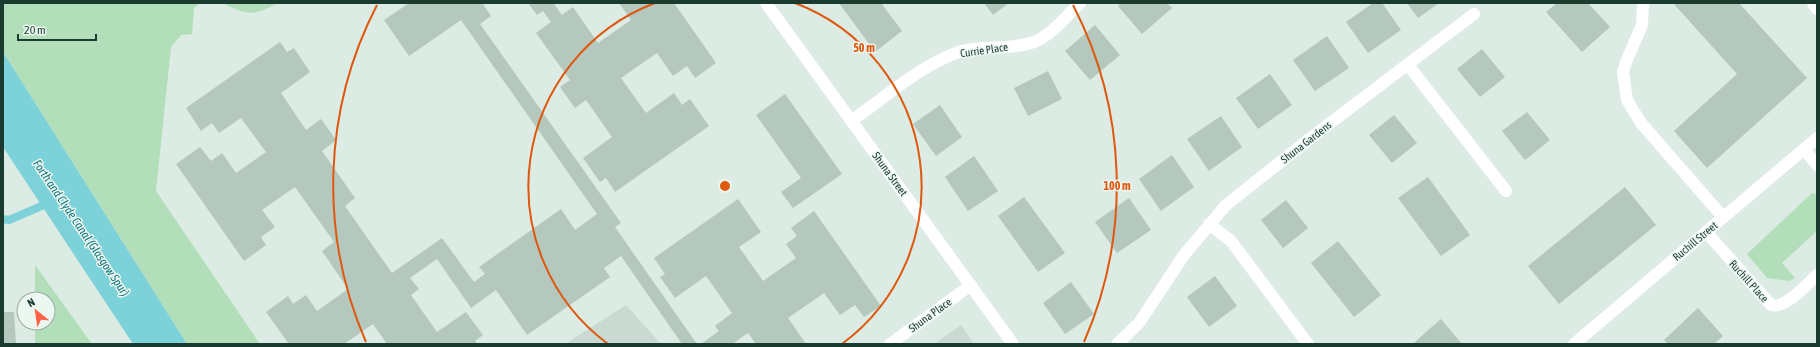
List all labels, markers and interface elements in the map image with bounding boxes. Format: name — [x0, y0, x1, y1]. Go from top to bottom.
scale bar — [18, 16, 96, 42]
text: 20 m — [24, 23, 46, 37]
text: 50 m — [853, 41, 875, 55]
street label: Currie Place — [959, 41, 1009, 59]
street label: Shuna Gardens — [1278, 118, 1334, 165]
street label: Shuna Street — [870, 150, 910, 198]
water label: Forth and Clyde Canal (Glasgow Spur) — [30, 157, 132, 299]
centre of rings — [718, 179, 732, 193]
text: 100 m — [1103, 179, 1131, 193]
street label: Ruchill Street — [1670, 219, 1720, 263]
street label: Ruchill Place — [1727, 257, 1771, 305]
north arrow — [16, 291, 56, 331]
text: N — [25, 296, 37, 309]
street label: Shuna Place — [906, 296, 954, 334]

